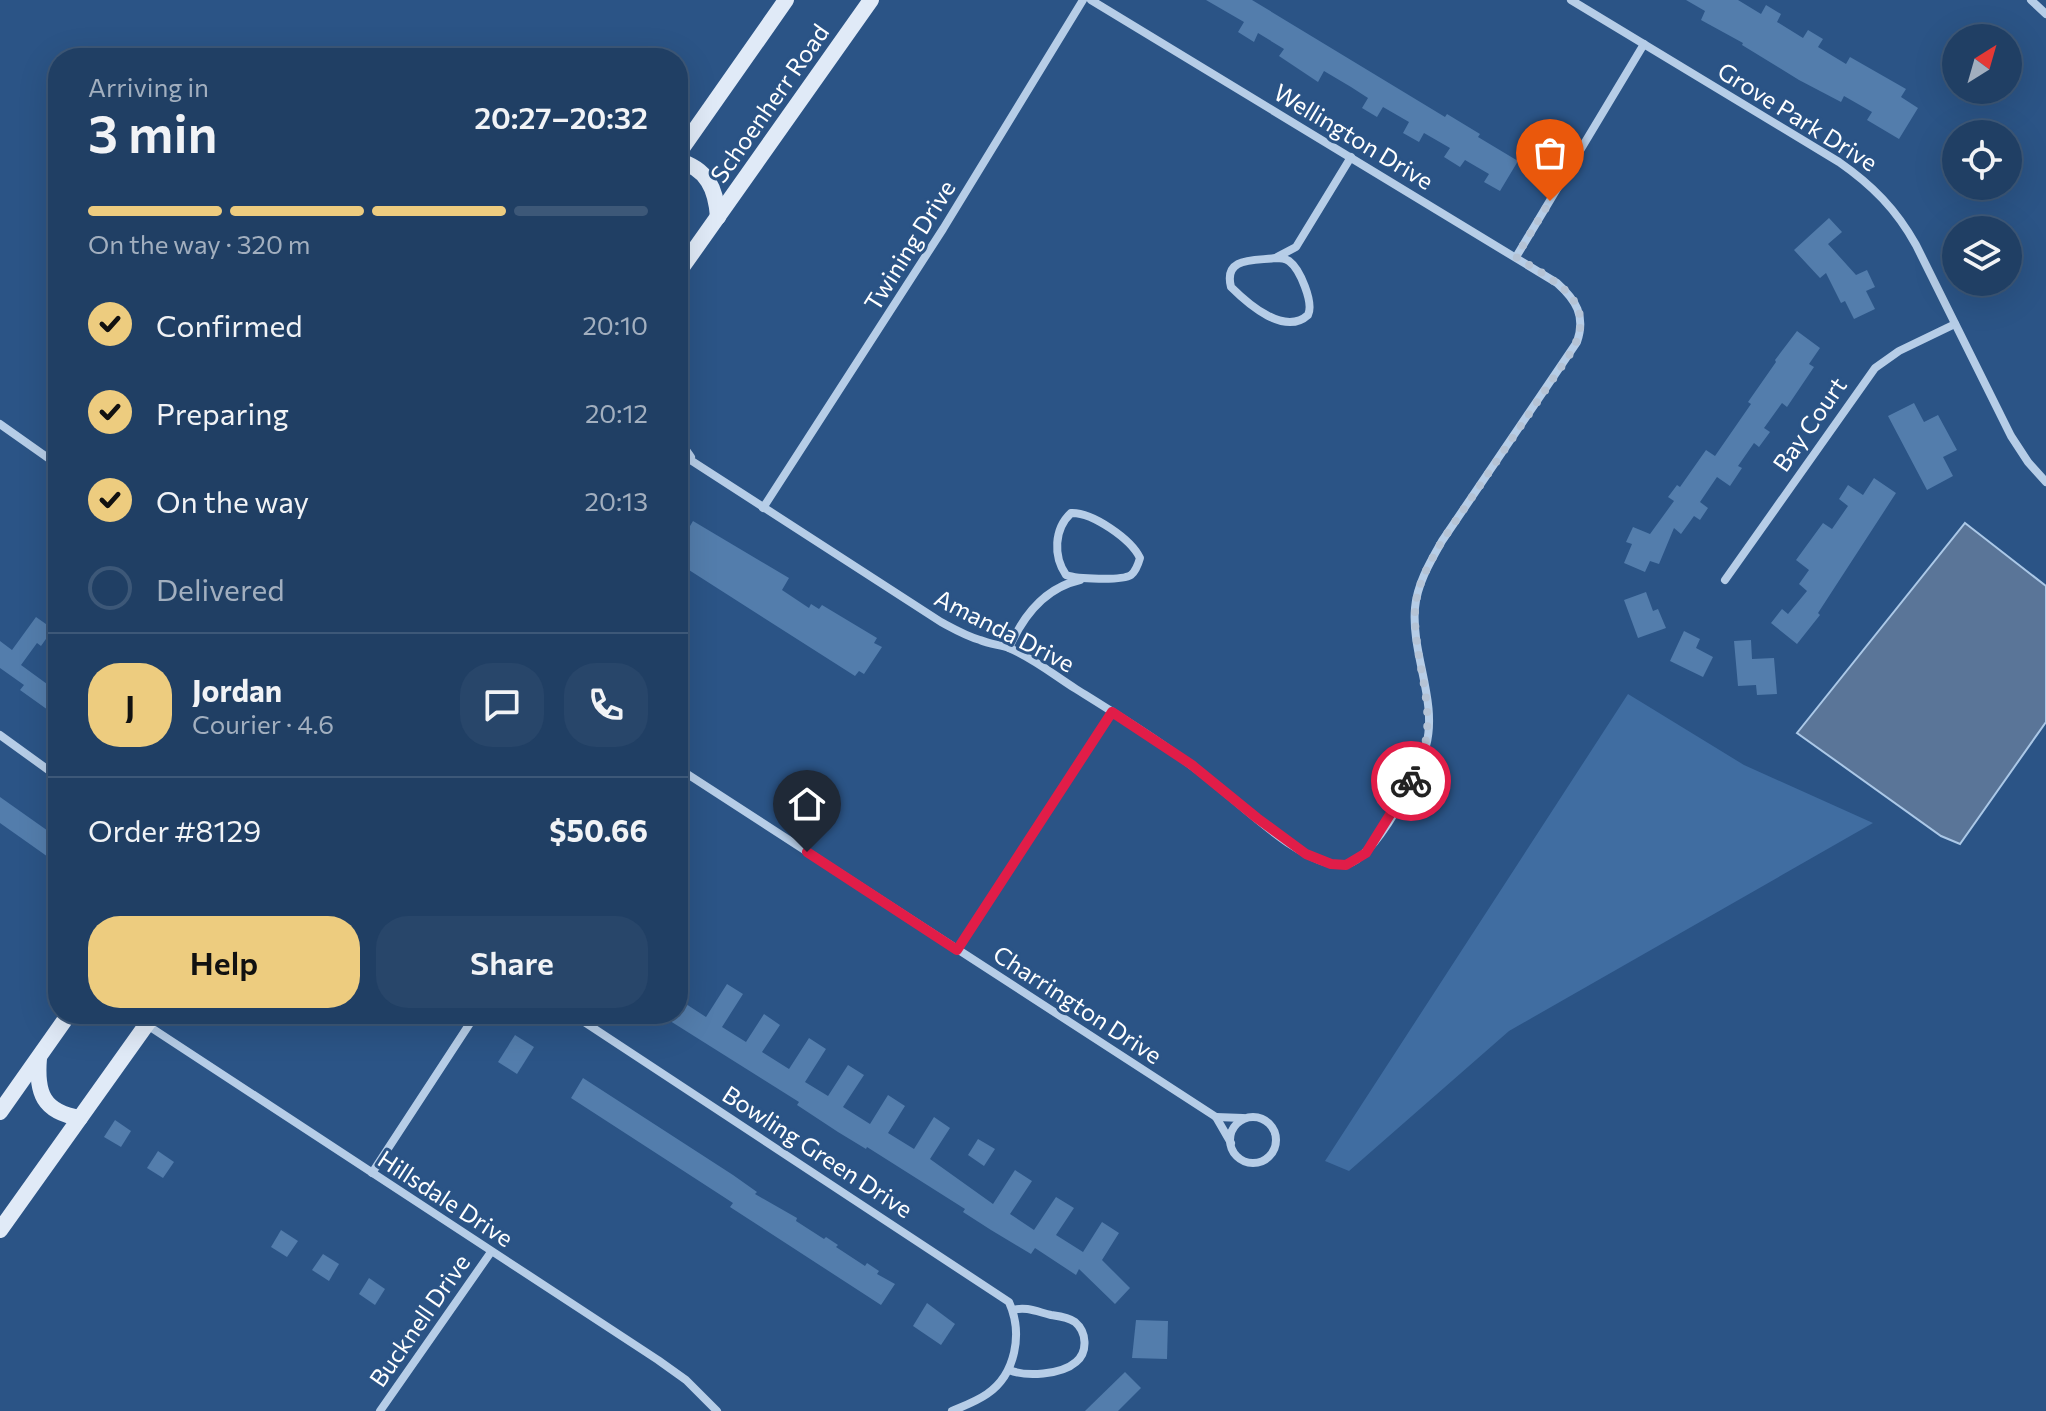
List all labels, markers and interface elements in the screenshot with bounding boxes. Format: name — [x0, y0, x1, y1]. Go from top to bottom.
street label: Schoenherr Road — [704, 18, 834, 188]
north arrow — [1942, 24, 2022, 104]
map controls — [1942, 24, 2022, 296]
street label: Grove Park Drive — [1713, 55, 1883, 177]
text: Arriving in — [88, 71, 209, 102]
street label: Wellington Drive — [1269, 77, 1439, 195]
text: 20:27–20:32 — [474, 98, 648, 135]
text: 3 min — [88, 100, 217, 164]
pin — [1516, 119, 1584, 201]
button: locate — [1942, 120, 2022, 200]
icon: bag — [1528, 131, 1572, 175]
street label: Twining Drive — [857, 174, 961, 316]
button: layers — [1942, 216, 2022, 296]
text: On the way · 320 m — [88, 228, 311, 259]
icon: check — [88, 302, 132, 346]
text: Confirmed — [156, 306, 303, 343]
text: 20:10 — [582, 309, 648, 340]
street label: Bay Court — [1766, 371, 1852, 477]
icon: check — [88, 390, 132, 434]
text: Preparing — [156, 394, 289, 431]
text: 20:12 — [585, 397, 648, 428]
icon: check — [88, 478, 132, 522]
text: On the way — [156, 482, 309, 519]
text: 20:13 — [585, 485, 648, 516]
text: Delivered — [156, 570, 285, 607]
street label: Amanda Drive — [930, 582, 1080, 678]
button: chat — [460, 663, 544, 747]
button: phone — [564, 663, 648, 747]
text: Jordan — [192, 671, 282, 708]
text: J — [125, 687, 135, 724]
text: Courier · 4.6 — [192, 708, 334, 739]
courier — [1371, 741, 1451, 821]
icon: bike — [1389, 759, 1433, 803]
pin — [773, 770, 841, 852]
icon: home — [785, 782, 829, 826]
text: Order #8129 — [88, 811, 261, 848]
text: $50.66 — [549, 811, 648, 848]
button: Help — [88, 916, 360, 1008]
button: Share — [376, 916, 648, 1008]
street label: Charrington Drive — [988, 939, 1168, 1069]
street label: Bowling Green Drive — [718, 1079, 918, 1223]
street label: Hillsdale Drive — [373, 1144, 519, 1252]
street label: Bucknell Drive — [363, 1248, 475, 1392]

